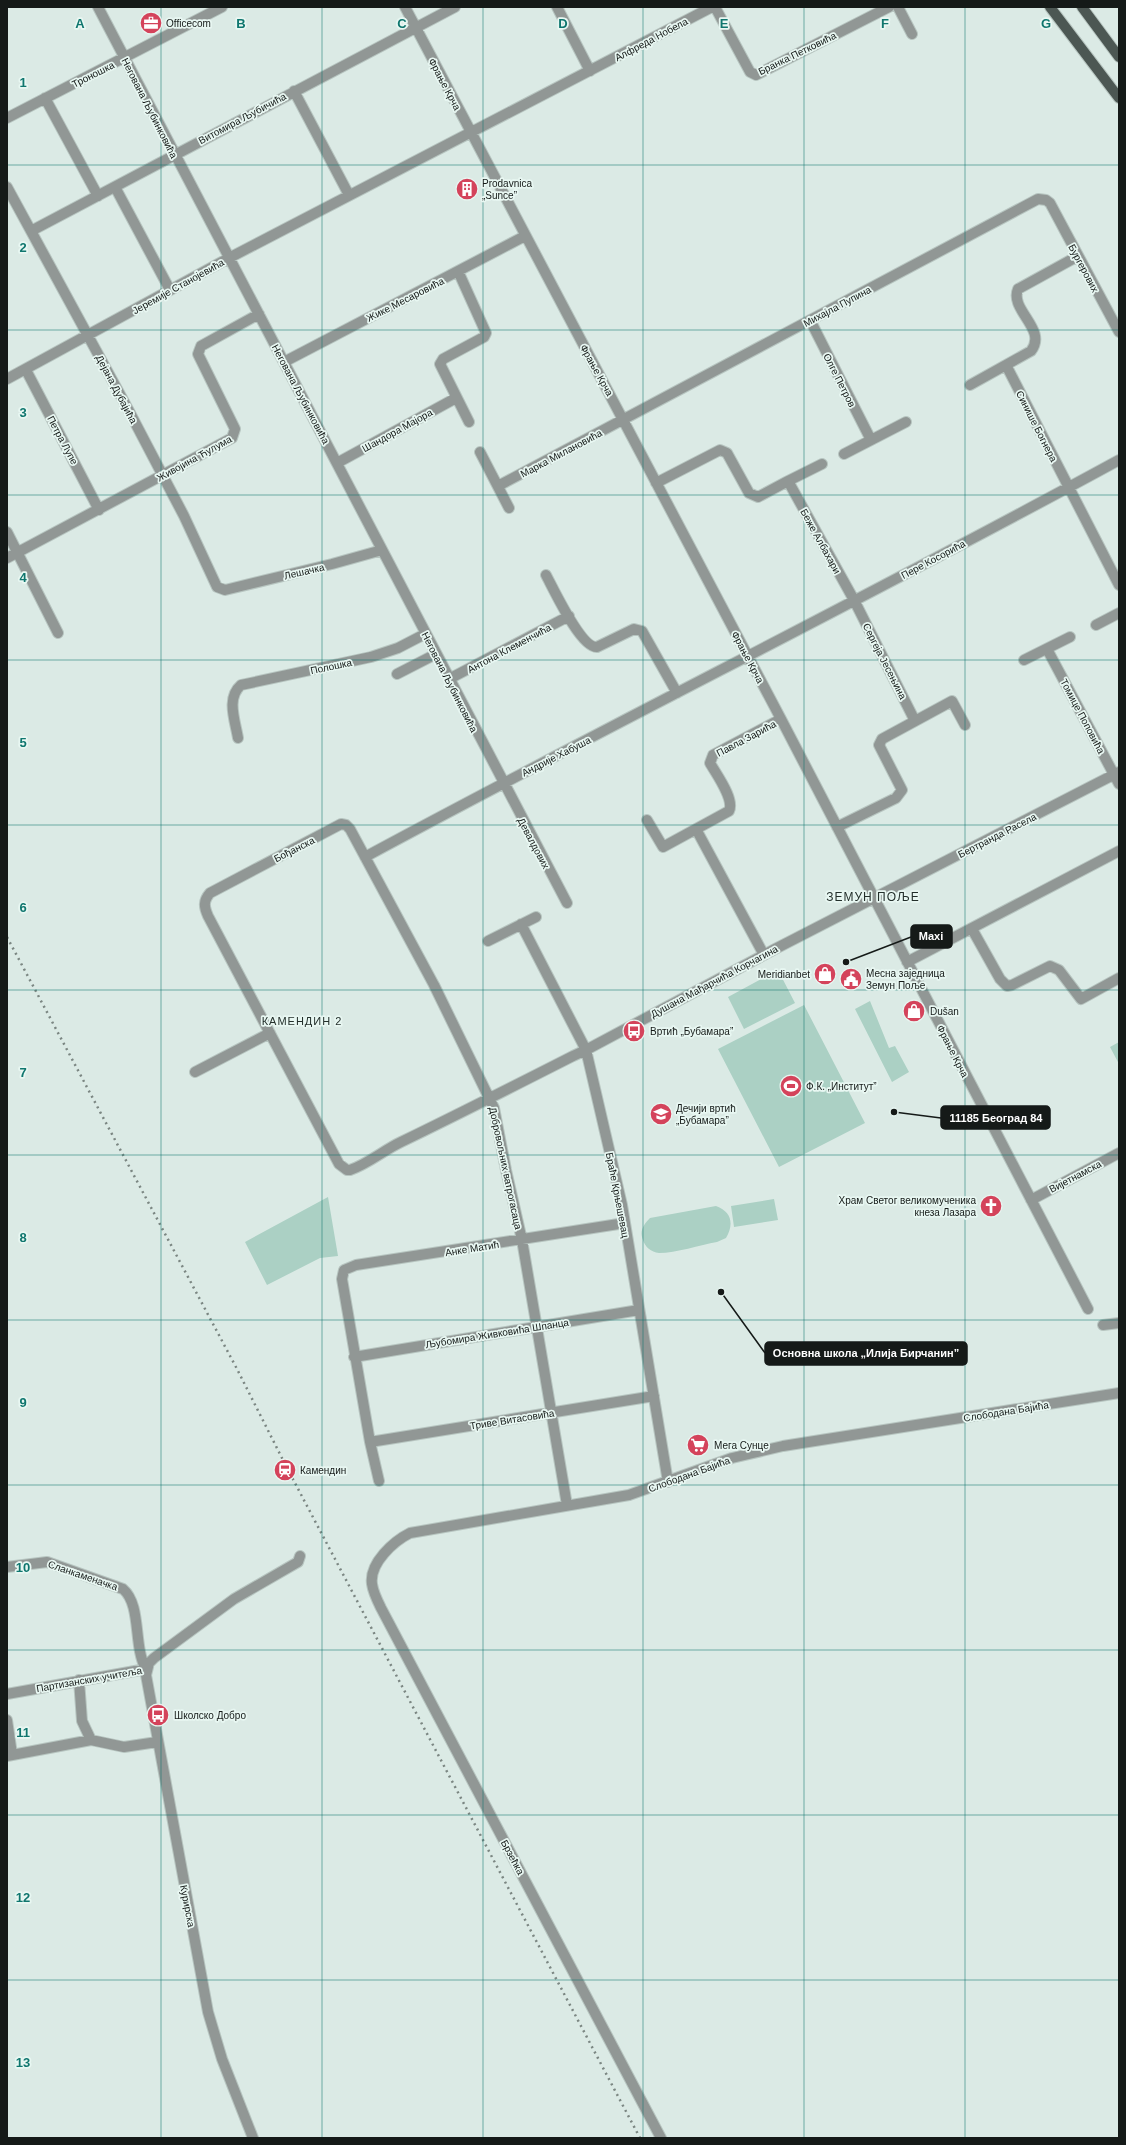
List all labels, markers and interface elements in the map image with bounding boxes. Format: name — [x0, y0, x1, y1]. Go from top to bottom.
office icon: Officecom — [138, 10, 164, 36]
street label: Алфреда Нобела — [613, 15, 690, 63]
text: A — [75, 16, 85, 31]
text: B — [236, 16, 246, 31]
text: C — [397, 16, 407, 31]
text: D — [558, 16, 568, 31]
text: E — [720, 16, 729, 31]
text: F — [881, 16, 889, 31]
text: G — [1041, 16, 1051, 31]
place label: Officecom — [166, 18, 211, 29]
street label: Бранка Петковића — [757, 30, 838, 77]
street label: Негована Љубинковића — [119, 56, 180, 161]
street label: Фрање Крча — [426, 56, 463, 112]
street label: Троношка — [70, 59, 117, 90]
text: 1 — [19, 75, 27, 90]
street label: Витомира Љубичића — [197, 90, 288, 146]
building icon: Prodavnica „Sunce” — [454, 176, 480, 202]
place label: Prodavnica „Sunce” — [482, 178, 532, 201]
text: 2 — [19, 240, 27, 255]
street label: Бургерових — [1066, 242, 1101, 294]
street label: Јеремије Станојевића — [131, 256, 226, 316]
street label: Жике Месаровића — [365, 275, 446, 324]
street label: Михајла Пупина — [802, 284, 873, 329]
street label: Негована Љубинковића — [270, 343, 332, 446]
street label: Фрање Крча — [578, 343, 615, 398]
street label: Олге Петров — [821, 352, 858, 409]
street label: Дејана Дубајића — [94, 353, 139, 426]
street label: Синише Богнера — [1014, 389, 1059, 464]
text: 3 — [19, 405, 27, 420]
street label: Шандора Мајора — [360, 406, 435, 454]
street label: Петра Лупе — [45, 414, 80, 467]
street label: Марка Милановића — [519, 427, 604, 480]
street label: Живојина Ћулума — [155, 433, 234, 484]
street label: Беже Албахари — [798, 507, 843, 575]
street label: Пере Косорића — [899, 538, 968, 581]
street label: Лешачка — [283, 561, 326, 581]
text: 4 — [19, 570, 27, 585]
street label: Сергеја Јесењина — [861, 621, 909, 701]
street label: Антона Клеменчића — [466, 622, 553, 675]
street label: Фрање Крча — [729, 629, 766, 685]
street label: Негована Љубинковића — [419, 630, 480, 735]
street label: Полошка — [309, 657, 353, 676]
street label: Томице Поповића — [1058, 677, 1107, 756]
street label: Павла Зарића — [715, 718, 778, 759]
street label: Андрије Хабуша — [520, 734, 593, 779]
text: 5 — [19, 735, 27, 750]
street label: Бертранда Расела — [956, 811, 1039, 860]
street label: Девалдових — [516, 816, 552, 871]
street label: Бођанска — [272, 834, 317, 864]
district label: ЗЕМУН ПОЉЕ — [826, 890, 920, 904]
text: 6 — [19, 900, 27, 915]
callout: Maxi — [911, 925, 952, 948]
text: Maxi — [919, 930, 943, 942]
street label: Душана Мађарчића Корчагина — [649, 943, 780, 1020]
shop icon: Meridianbet — [812, 961, 838, 987]
public building icon: Месна заједница Земун Поље — [838, 966, 864, 992]
place label: Месна заједница Земун Поље — [866, 968, 945, 991]
place label: Meridianbet — [758, 969, 810, 980]
shop icon: Dušan — [901, 998, 927, 1024]
place label: Dušan — [930, 1006, 959, 1017]
district label: КАМЕНДИН 2 — [262, 1015, 342, 1027]
bus stop icon: Вртић „Бубамара” — [621, 1018, 647, 1044]
street label: Фрање Крча — [935, 1023, 971, 1080]
place label: Вртић „Бубамара” — [650, 1026, 733, 1037]
text: 7 — [19, 1065, 27, 1080]
sports icon: Ф.К. „Институт” — [778, 1073, 804, 1099]
place label: Ф.К. „Институт” — [806, 1081, 877, 1092]
school or university icon: Дечији вртић „Бубамара” — [648, 1101, 674, 1127]
place label: Дечији вртић „Бубамара” — [676, 1103, 736, 1126]
street label: Добровољних ватрогасаца — [487, 1106, 524, 1231]
callout: 11185 Београд 84 — [941, 1106, 1050, 1129]
text: 11185 Београд 84 — [950, 1112, 1043, 1124]
street label: Браће Крњешевац — [604, 1151, 631, 1239]
street label: Вијетнамска — [1047, 1158, 1104, 1195]
church icon: Храм Светог великомученика кнеза Лазара — [978, 1193, 1004, 1219]
place label: Храм Светог великомученика кнеза Лазара — [839, 1195, 976, 1218]
text: 8 — [19, 1230, 27, 1245]
street label: Анке Матић — [444, 1239, 500, 1258]
street label: Љубомира Живковића Шпанца — [424, 1317, 570, 1350]
callout: Основна школа „Илија Бирчанин” — [765, 1342, 967, 1365]
text: Основна школа „Илија Бирчанин” — [773, 1347, 959, 1359]
text: 9 — [19, 1395, 27, 1410]
street label: Слободана Бајића — [963, 1399, 1050, 1424]
street label: Триве Витасовића — [469, 1407, 555, 1432]
supermarket icon: Мега Сунце — [685, 1432, 711, 1458]
place label: Мега Сунце — [714, 1440, 769, 1451]
street label: Слободана Бајића — [647, 1454, 732, 1494]
station icon: Камендин — [272, 1457, 298, 1483]
place label: Камендин — [300, 1465, 346, 1476]
street label: Сланкаменачка — [47, 1558, 120, 1593]
text: 10 — [16, 1560, 30, 1575]
street label: Партизанских учитеља — [35, 1665, 143, 1694]
bus stop icon: Школско Добро — [145, 1702, 171, 1728]
place label: Школско Добро — [174, 1710, 246, 1721]
text: 11 — [16, 1725, 30, 1740]
street label: Брзећка — [499, 1838, 526, 1877]
street label: Курирска — [178, 1884, 197, 1928]
text: 12 — [16, 1890, 30, 1905]
text: 13 — [16, 2055, 30, 2070]

